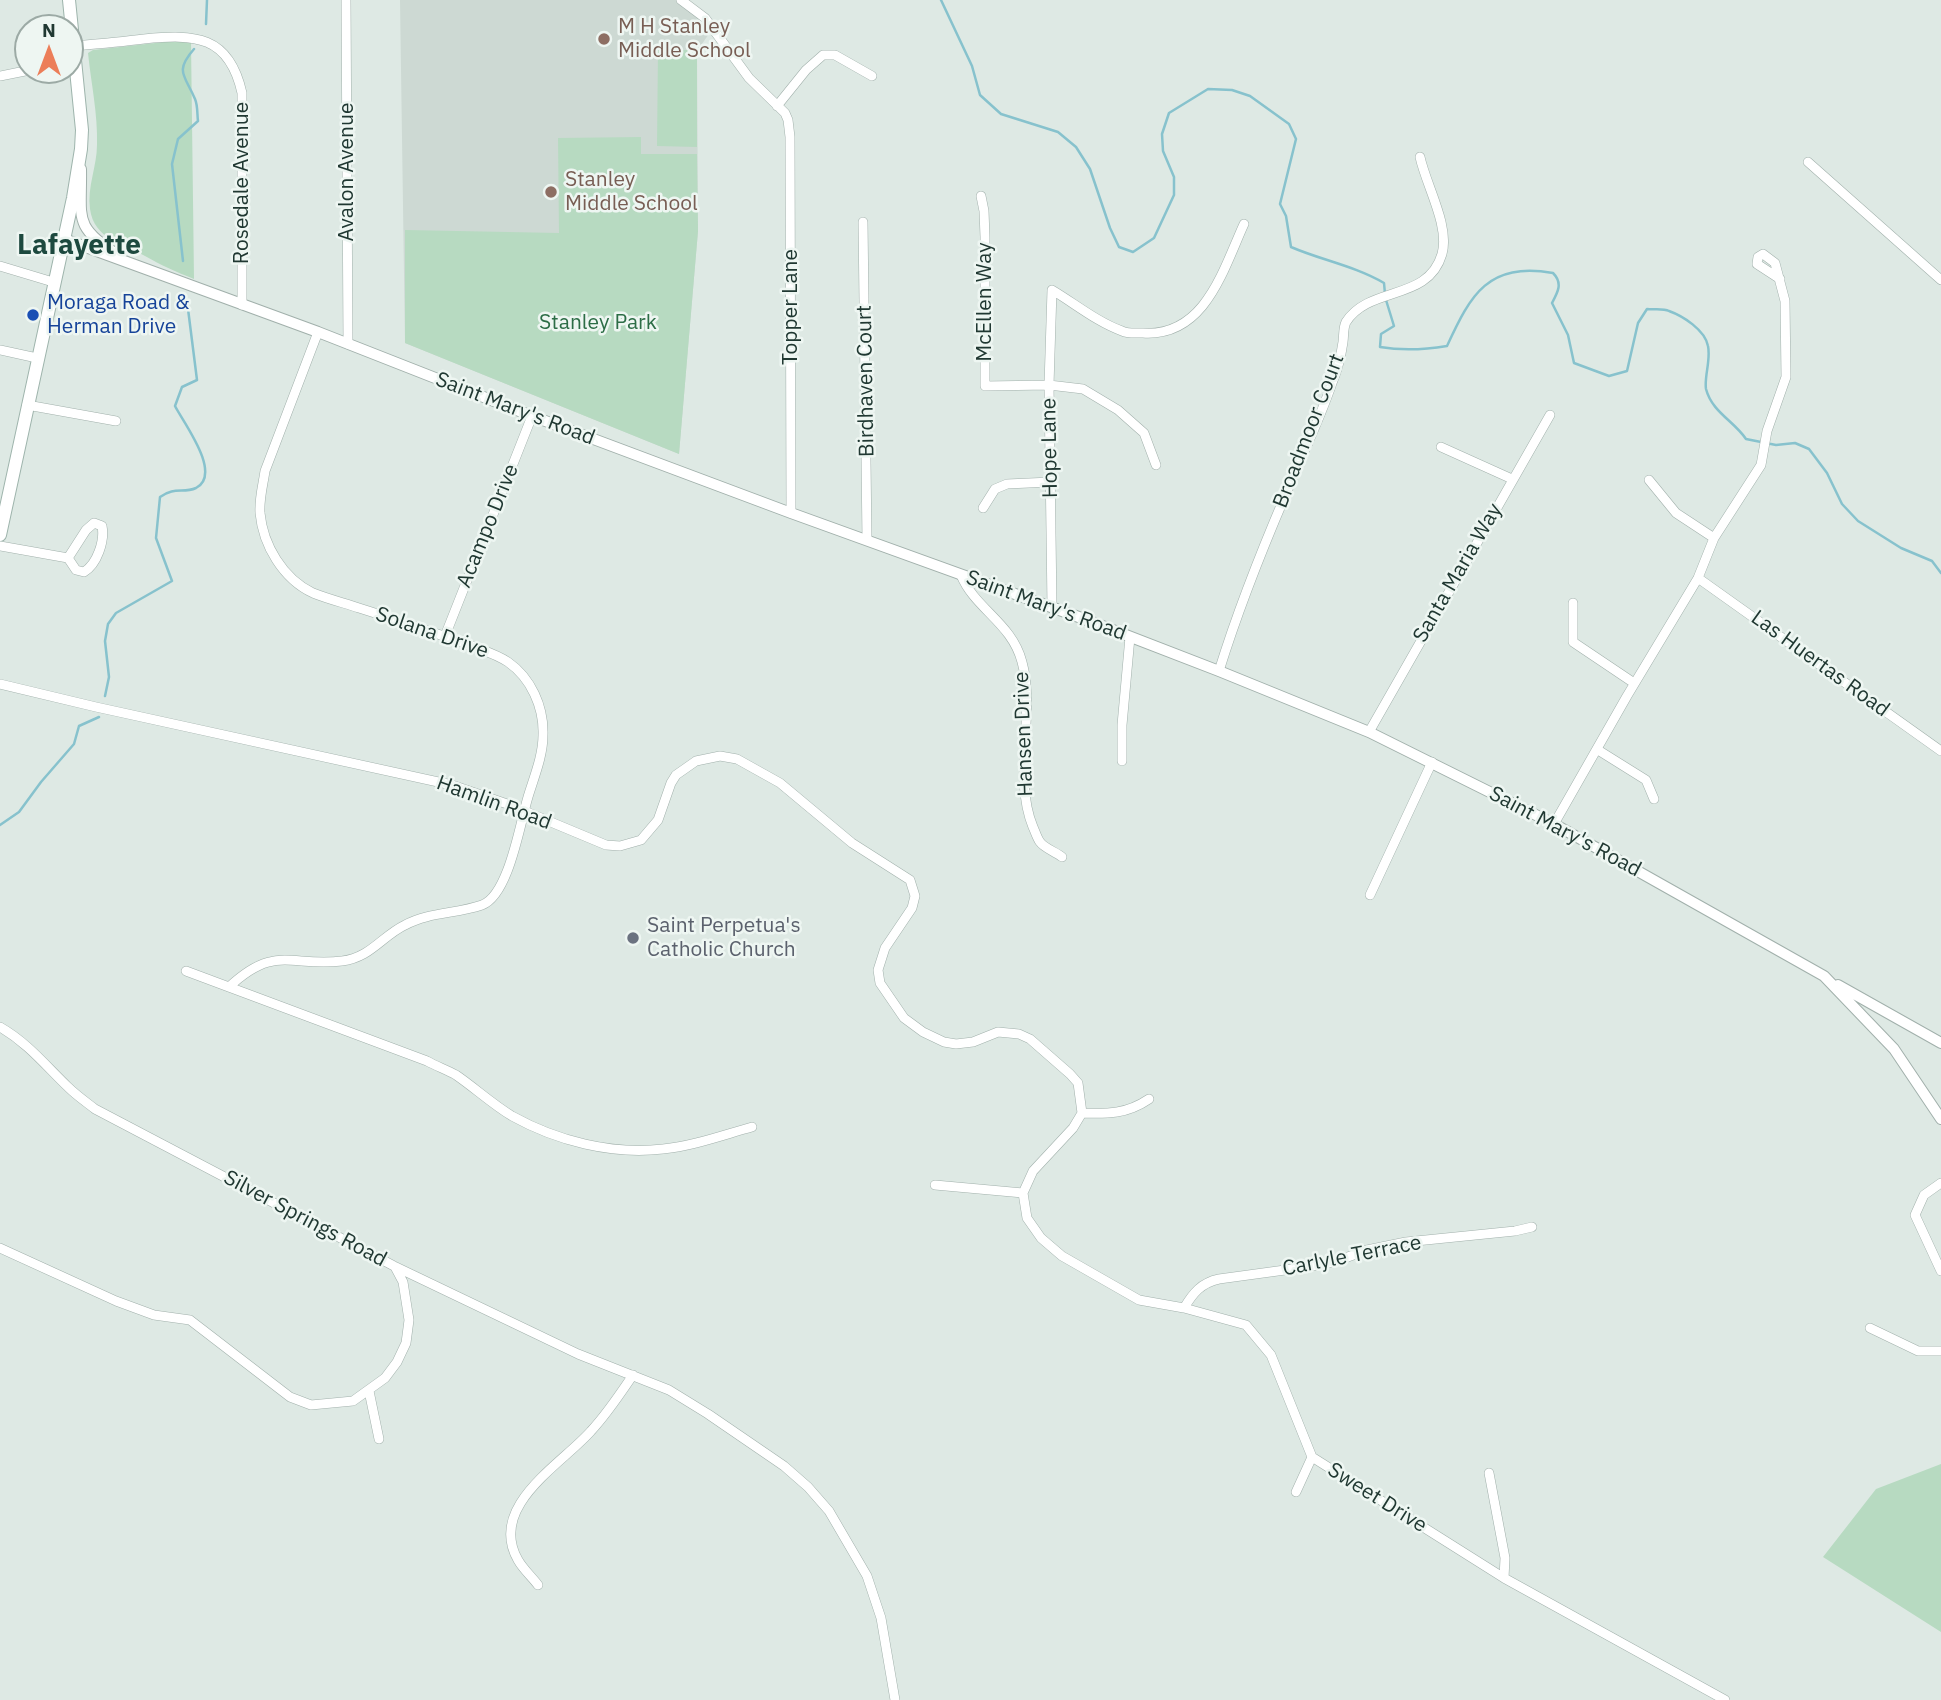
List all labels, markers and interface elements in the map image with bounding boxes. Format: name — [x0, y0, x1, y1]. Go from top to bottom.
north arrow — [14, 14, 84, 84]
place label: M H Stanley Middle School — [618, 14, 751, 64]
text: N — [42, 18, 56, 42]
marker: M H Stanley Middle School — [596, 31, 612, 47]
street label: Rosedale Avenue — [229, 102, 255, 264]
street label: Avalon Avenue — [334, 103, 360, 241]
place label: Stanley Middle School — [565, 167, 698, 217]
marker: Stanley Middle School — [543, 184, 559, 200]
district label: Lafayette — [17, 229, 141, 263]
street label: McEllen Way — [972, 242, 998, 362]
street label: Topper Lane — [778, 249, 804, 365]
place label: Moraga Road & Herman Drive — [47, 290, 190, 340]
street label: Birdhaven Court — [852, 305, 880, 457]
marker: Moraga Road & Herman Drive — [25, 307, 41, 323]
park label: Stanley Park — [539, 310, 657, 336]
street label: Broadmoor Court — [1268, 350, 1350, 512]
street label: Saint Mary's Road — [432, 367, 598, 451]
street label: Hope Lane — [1037, 398, 1063, 498]
street label: Acampo Drive — [452, 460, 524, 592]
street label: Santa Maria Way — [1408, 499, 1508, 647]
street label: Saint Mary's Road — [962, 565, 1130, 647]
street label: Solana Drive — [372, 602, 492, 664]
street label: Las Huertas Road — [1746, 605, 1894, 723]
street label: Hansen Drive — [1009, 671, 1039, 797]
street label: Hamlin Road — [433, 771, 555, 835]
street label: Saint Mary's Road — [1485, 781, 1645, 883]
place label: Saint Perpetua's Catholic Church — [647, 913, 801, 963]
marker: Saint Perpetua's Catholic Church — [625, 930, 641, 946]
street label: Silver Springs Road — [219, 1165, 391, 1273]
street label: Carlyle Terrace — [1280, 1230, 1424, 1282]
street label: Sweet Drive — [1323, 1458, 1431, 1538]

